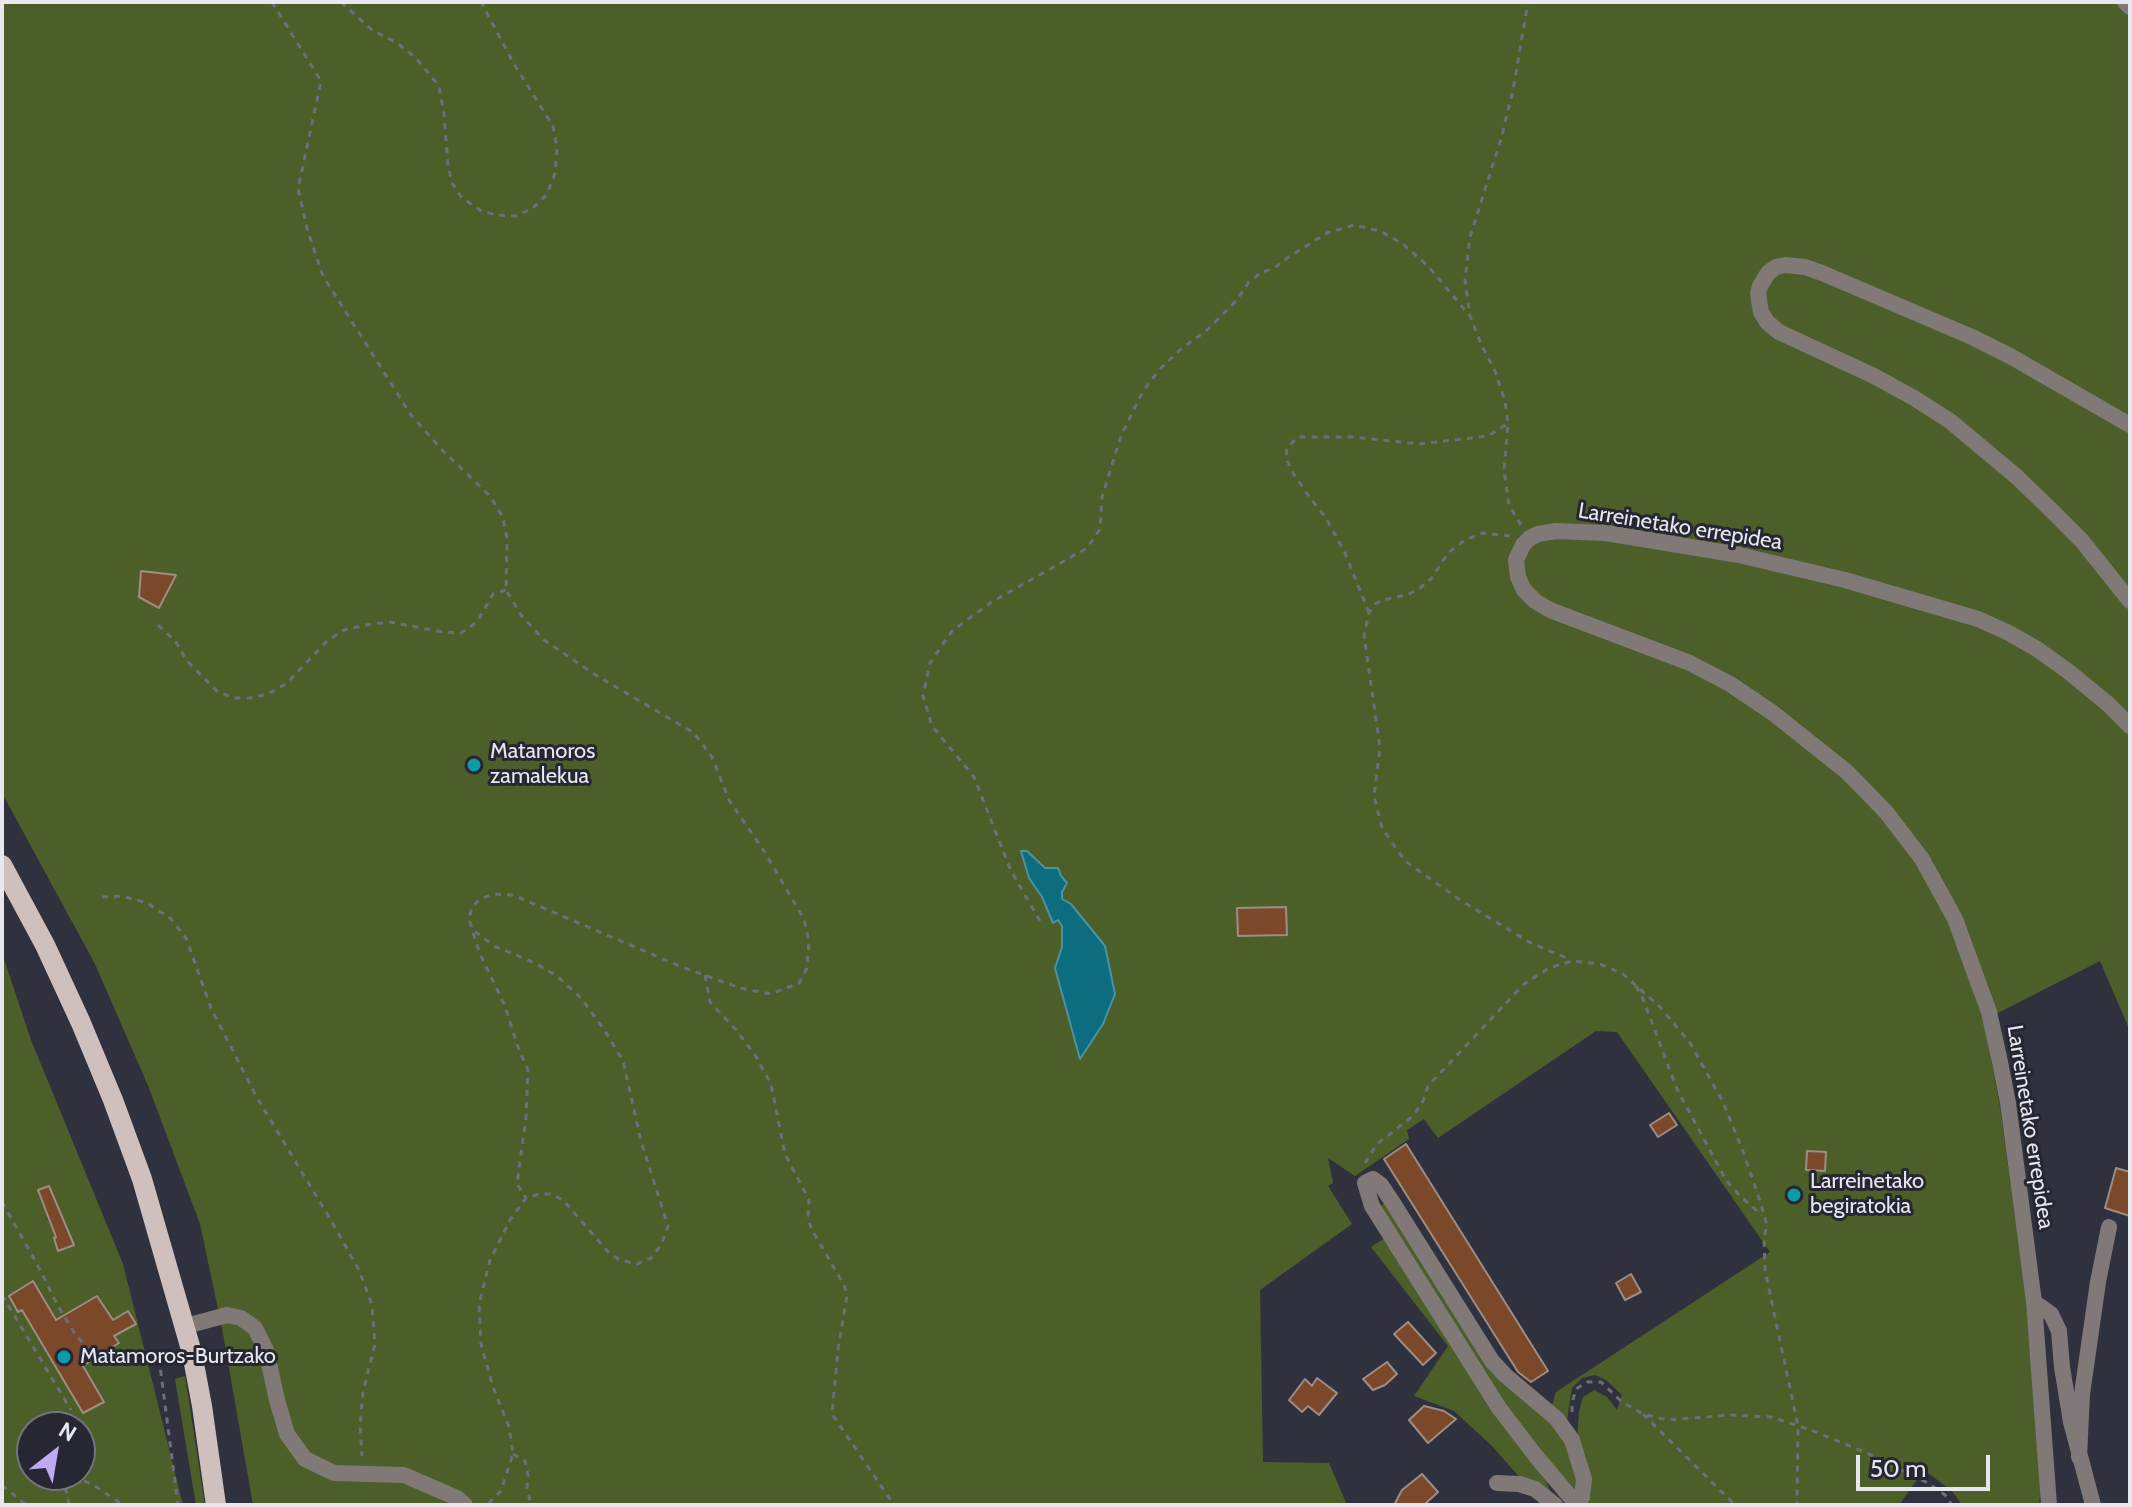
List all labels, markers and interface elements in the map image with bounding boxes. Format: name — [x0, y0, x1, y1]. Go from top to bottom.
street label: Larreinetako errepidea — [1576, 498, 1784, 556]
place label: Matamoros zamalekua — [490, 739, 595, 790]
marker: Matamoros zamalekua — [465, 756, 483, 774]
street label: Larreinetako errepidea — [2001, 1023, 2059, 1231]
place label: Larreinetako begiratokia — [1810, 1169, 1924, 1220]
marker: Larreinetako begiratokia — [1785, 1186, 1803, 1204]
place label: Matamoros-Burtzako — [80, 1344, 276, 1370]
marker: Matamoros-Burtzako — [55, 1348, 73, 1366]
north arrow — [16, 1411, 96, 1491]
text: N — [54, 1416, 81, 1447]
scale bar — [1860, 1439, 1994, 1489]
text: 50 m — [1870, 1454, 1926, 1483]

